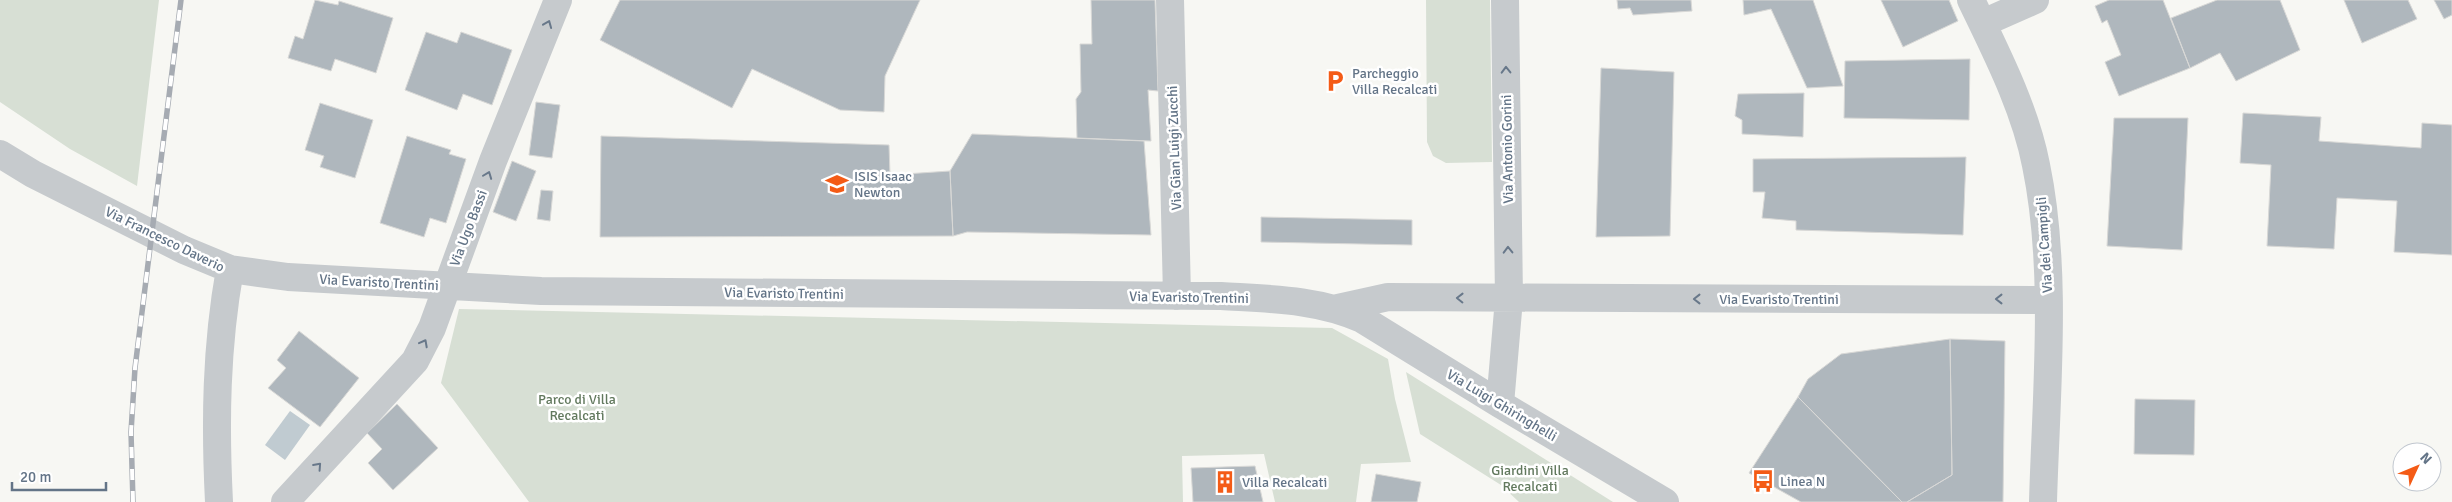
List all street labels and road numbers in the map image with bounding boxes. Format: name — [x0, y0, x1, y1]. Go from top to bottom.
street label: Via Gian Luigi Zucchi — [1164, 85, 1185, 211]
street label: Via Antonio Gorini — [1498, 94, 1517, 204]
street label: Via Ugo Bassi — [446, 187, 491, 269]
street label: Via dei Campigli — [2033, 196, 2056, 294]
street label: Via Francesco Daverio — [102, 203, 227, 276]
street label: Via Evaristo Trentini — [319, 271, 439, 294]
street label: Via Evaristo Trentini — [724, 284, 844, 303]
street label: Via Evaristo Trentini — [1129, 288, 1249, 307]
street label: Via Evaristo Trentini — [1719, 291, 1839, 308]
street label: Via Luigi Ghiringhelli — [1444, 366, 1560, 445]

